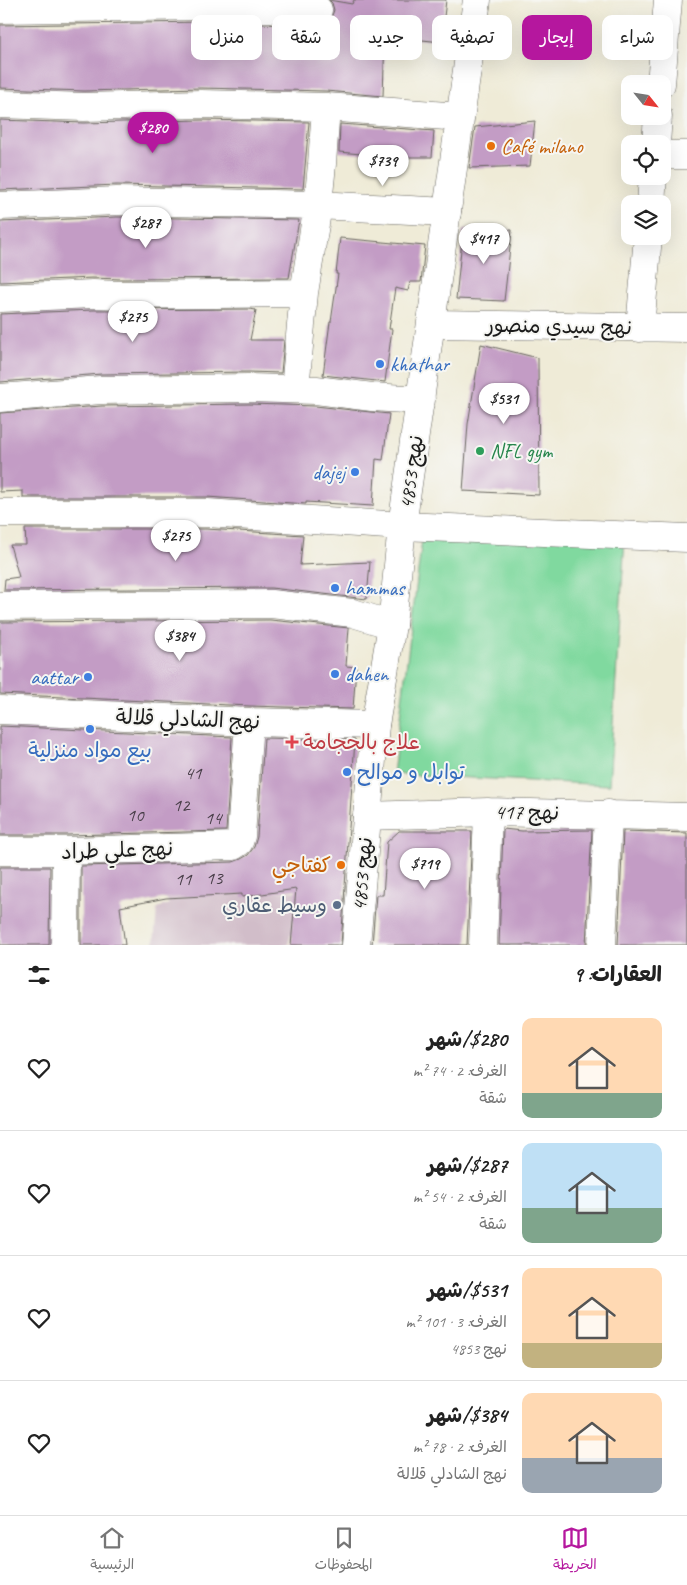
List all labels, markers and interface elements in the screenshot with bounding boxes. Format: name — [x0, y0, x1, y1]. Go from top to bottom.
chip: منزل — [191, 15, 262, 60]
chip: شقة — [272, 15, 340, 60]
chip: جديد — [350, 15, 422, 60]
chip: تصفية — [432, 15, 512, 60]
chip: إيجار — [522, 15, 592, 60]
chip: شراء — [602, 15, 673, 60]
north arrow — [621, 75, 671, 125]
map controls — [621, 75, 671, 245]
pin: $280 — [123, 112, 183, 154]
text: $280 — [139, 118, 167, 138]
place label: Café milano — [501, 133, 584, 159]
button: locate — [621, 135, 671, 185]
marker: Café milano — [485, 140, 497, 152]
pin: $739 — [353, 144, 413, 187]
text: $739 — [369, 151, 397, 171]
button: layers — [621, 195, 671, 245]
pin: $287 — [116, 206, 176, 249]
text: $287 — [132, 213, 160, 233]
pin: $417 — [454, 222, 514, 265]
text: $417 — [470, 229, 498, 249]
pin: $275 — [103, 300, 163, 343]
text: $275 — [119, 307, 147, 327]
street label: نهج سيدي منصور — [484, 312, 632, 342]
place label: khathar — [390, 351, 450, 377]
marker: khathar — [374, 358, 386, 370]
pin: $531 — [474, 382, 534, 425]
text: $531 — [490, 389, 518, 409]
street label: نهج 4853 — [393, 433, 430, 511]
place label: NFL gym — [490, 438, 554, 464]
marker: NFL gym — [474, 445, 486, 457]
place label: dajej — [312, 459, 348, 485]
marker: dajej — [349, 466, 361, 478]
pin: $275 — [146, 520, 206, 562]
text: $275 — [162, 526, 190, 546]
place label: hammas — [345, 575, 406, 601]
marker: hammas — [329, 582, 341, 594]
pin: $384 — [150, 620, 210, 662]
text: $384 — [166, 626, 194, 646]
place label: dahen — [345, 661, 390, 687]
place label: aattar — [30, 664, 79, 690]
marker: dahen — [329, 668, 341, 680]
marker: aattar — [82, 671, 94, 683]
street label: نهج الشادلي قلالة — [115, 703, 261, 741]
marker: بيع مواد منزلية — [84, 723, 96, 735]
place label: علاج بالحجامة — [303, 729, 420, 756]
marker: علاج بالحجامة — [285, 735, 299, 749]
place label: بيع مواد منزلية — [28, 737, 152, 765]
place label: توابل و موالح — [357, 759, 466, 786]
house number: 41 — [184, 761, 203, 785]
marker: توابل و موالح — [341, 766, 353, 778]
house number: 12 — [172, 793, 191, 817]
street label: نهج 417 — [494, 798, 560, 827]
house number: 10 — [126, 803, 145, 827]
house number: 14 — [204, 806, 224, 830]
street label: نهج علي طراد — [61, 835, 174, 871]
street label: نهج 4853 — [346, 836, 379, 912]
pin: $719 — [395, 848, 455, 890]
place label: كفتاجي — [272, 852, 331, 884]
text: $719 — [411, 854, 439, 874]
marker: كفتاجي — [335, 859, 347, 871]
house number: 13 — [205, 866, 224, 890]
house number: 11 — [174, 867, 193, 891]
place label: وسيط عقاري — [222, 892, 327, 920]
marker: وسيط عقاري — [331, 899, 343, 911]
icon: filters — [25, 961, 53, 989]
text: العقارات: 9 — [573, 961, 662, 987]
text: $280/شهر — [427, 1026, 507, 1052]
icon: home — [562, 1038, 622, 1098]
icon: heart — [25, 1054, 53, 1082]
text: الغرف: 2 · 74 m² — [413, 1061, 507, 1081]
text: شقة — [479, 1088, 507, 1108]
text: $287/شهر — [427, 1152, 507, 1178]
icon: home — [562, 1163, 622, 1223]
icon: heart — [25, 1179, 53, 1207]
text: الغرف: 2 · 54 m² — [413, 1187, 507, 1207]
text: شقة — [479, 1214, 507, 1234]
text: $531/شهر — [428, 1277, 507, 1303]
icon: home — [562, 1288, 622, 1348]
icon: heart — [25, 1304, 53, 1332]
text: الغرف: 3 · 101 m² — [406, 1312, 507, 1332]
text: نهج 4853 — [451, 1339, 507, 1359]
text: $384/شهر — [427, 1402, 507, 1428]
icon: home — [562, 1413, 622, 1473]
icon: heart — [25, 1429, 53, 1457]
text: الغرف: 2 · 78 m² — [413, 1437, 507, 1457]
text: نهج الشادلي قلالة — [397, 1464, 507, 1484]
tab: الرئيسية — [90, 1524, 134, 1577]
tab: المحفوظات — [315, 1524, 372, 1577]
tab: الخريطة — [553, 1524, 597, 1577]

